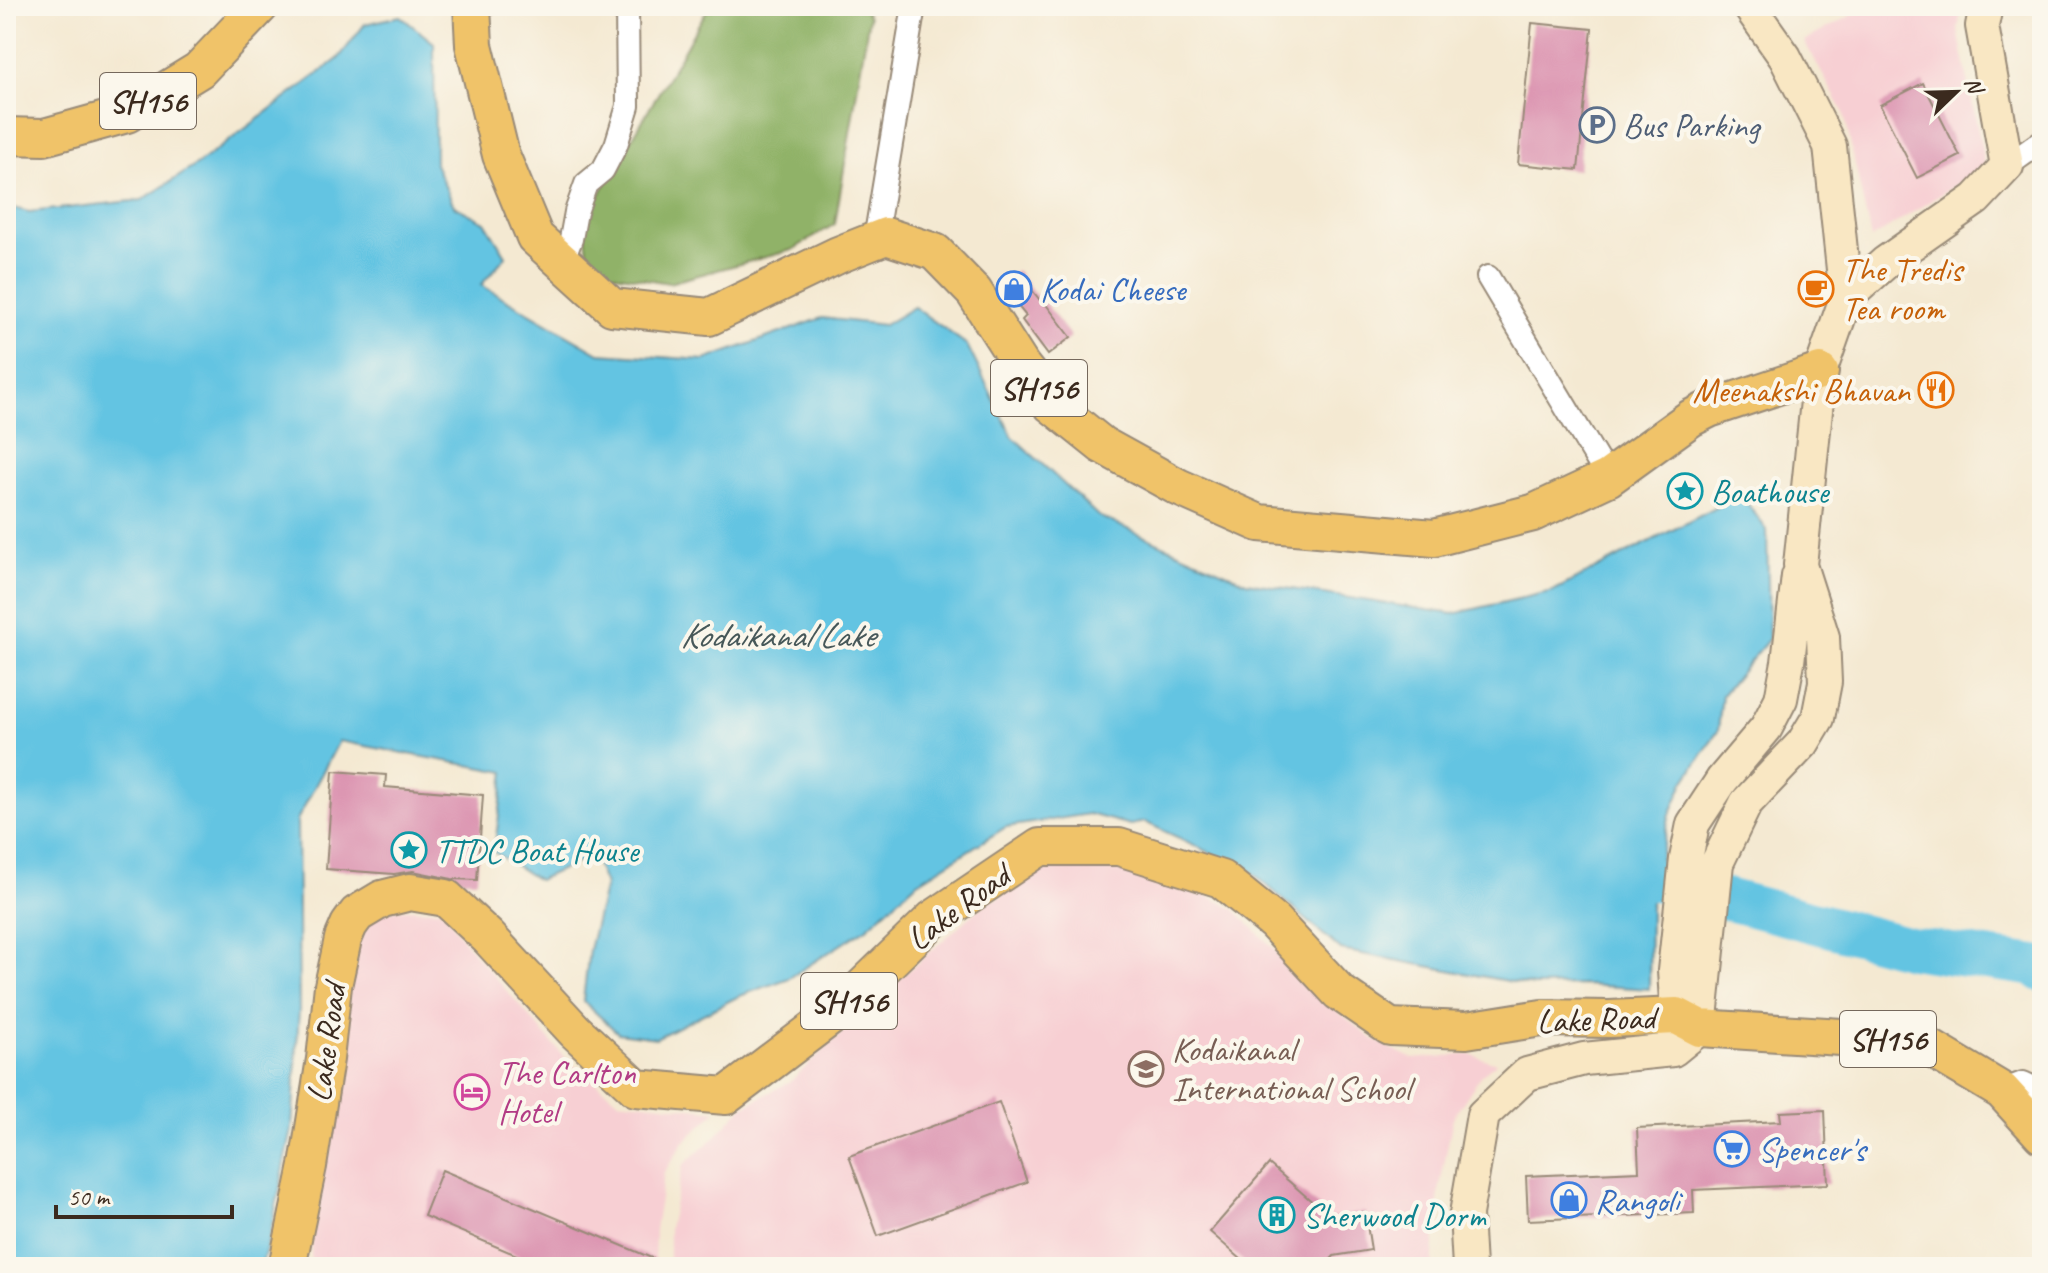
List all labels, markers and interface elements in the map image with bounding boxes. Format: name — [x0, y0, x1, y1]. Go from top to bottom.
north arrow — [1916, 52, 1996, 132]
road number: SH156 — [100, 73, 196, 129]
text: N — [1958, 73, 1990, 99]
place label: Bus Parking — [1623, 104, 1762, 147]
parking icon: Bus Parking — [1578, 106, 1616, 144]
place label: The Tredis Tea room — [1842, 248, 1965, 330]
place label: Kodai Cheese — [1040, 268, 1187, 311]
shop icon: Kodai Cheese — [995, 270, 1033, 308]
cafe icon: The Tredis Tea room — [1797, 270, 1835, 308]
road number: SH156 — [991, 360, 1087, 416]
place label: Meenakshi Bhavan — [1693, 369, 1912, 412]
restaurant icon: Meenakshi Bhavan — [1917, 371, 1955, 409]
place label: Boathouse — [1711, 470, 1830, 513]
place icon: Boathouse — [1666, 472, 1704, 510]
water label: Kodaikanal Lake — [680, 612, 879, 658]
place label: TTDC Boat House — [435, 829, 640, 872]
place icon: TTDC Boat House — [390, 831, 428, 869]
street label: Lake Road — [898, 851, 1023, 960]
road number: SH156 — [801, 973, 897, 1029]
street label: Lake Road — [296, 976, 356, 1105]
street label: Lake Road — [1536, 995, 1661, 1043]
road number: SH156 — [1840, 1011, 1936, 1067]
place label: Kodaikanal International School — [1172, 1028, 1416, 1110]
school or university icon: Kodaikanal International School — [1127, 1050, 1165, 1088]
place label: The Carlton Hotel — [498, 1051, 637, 1133]
hotel icon: The Carlton Hotel — [453, 1073, 491, 1111]
place label: Spencer's — [1758, 1128, 1869, 1171]
supermarket icon: Spencer's — [1713, 1130, 1751, 1168]
scale bar — [56, 1169, 232, 1219]
place label: Rangoli — [1595, 1179, 1684, 1222]
shop icon: Rangoli — [1550, 1181, 1588, 1219]
text: 50 m — [68, 1182, 111, 1212]
place label: Sherwood Dorm — [1303, 1194, 1487, 1237]
building icon: Sherwood Dorm — [1258, 1196, 1296, 1234]

